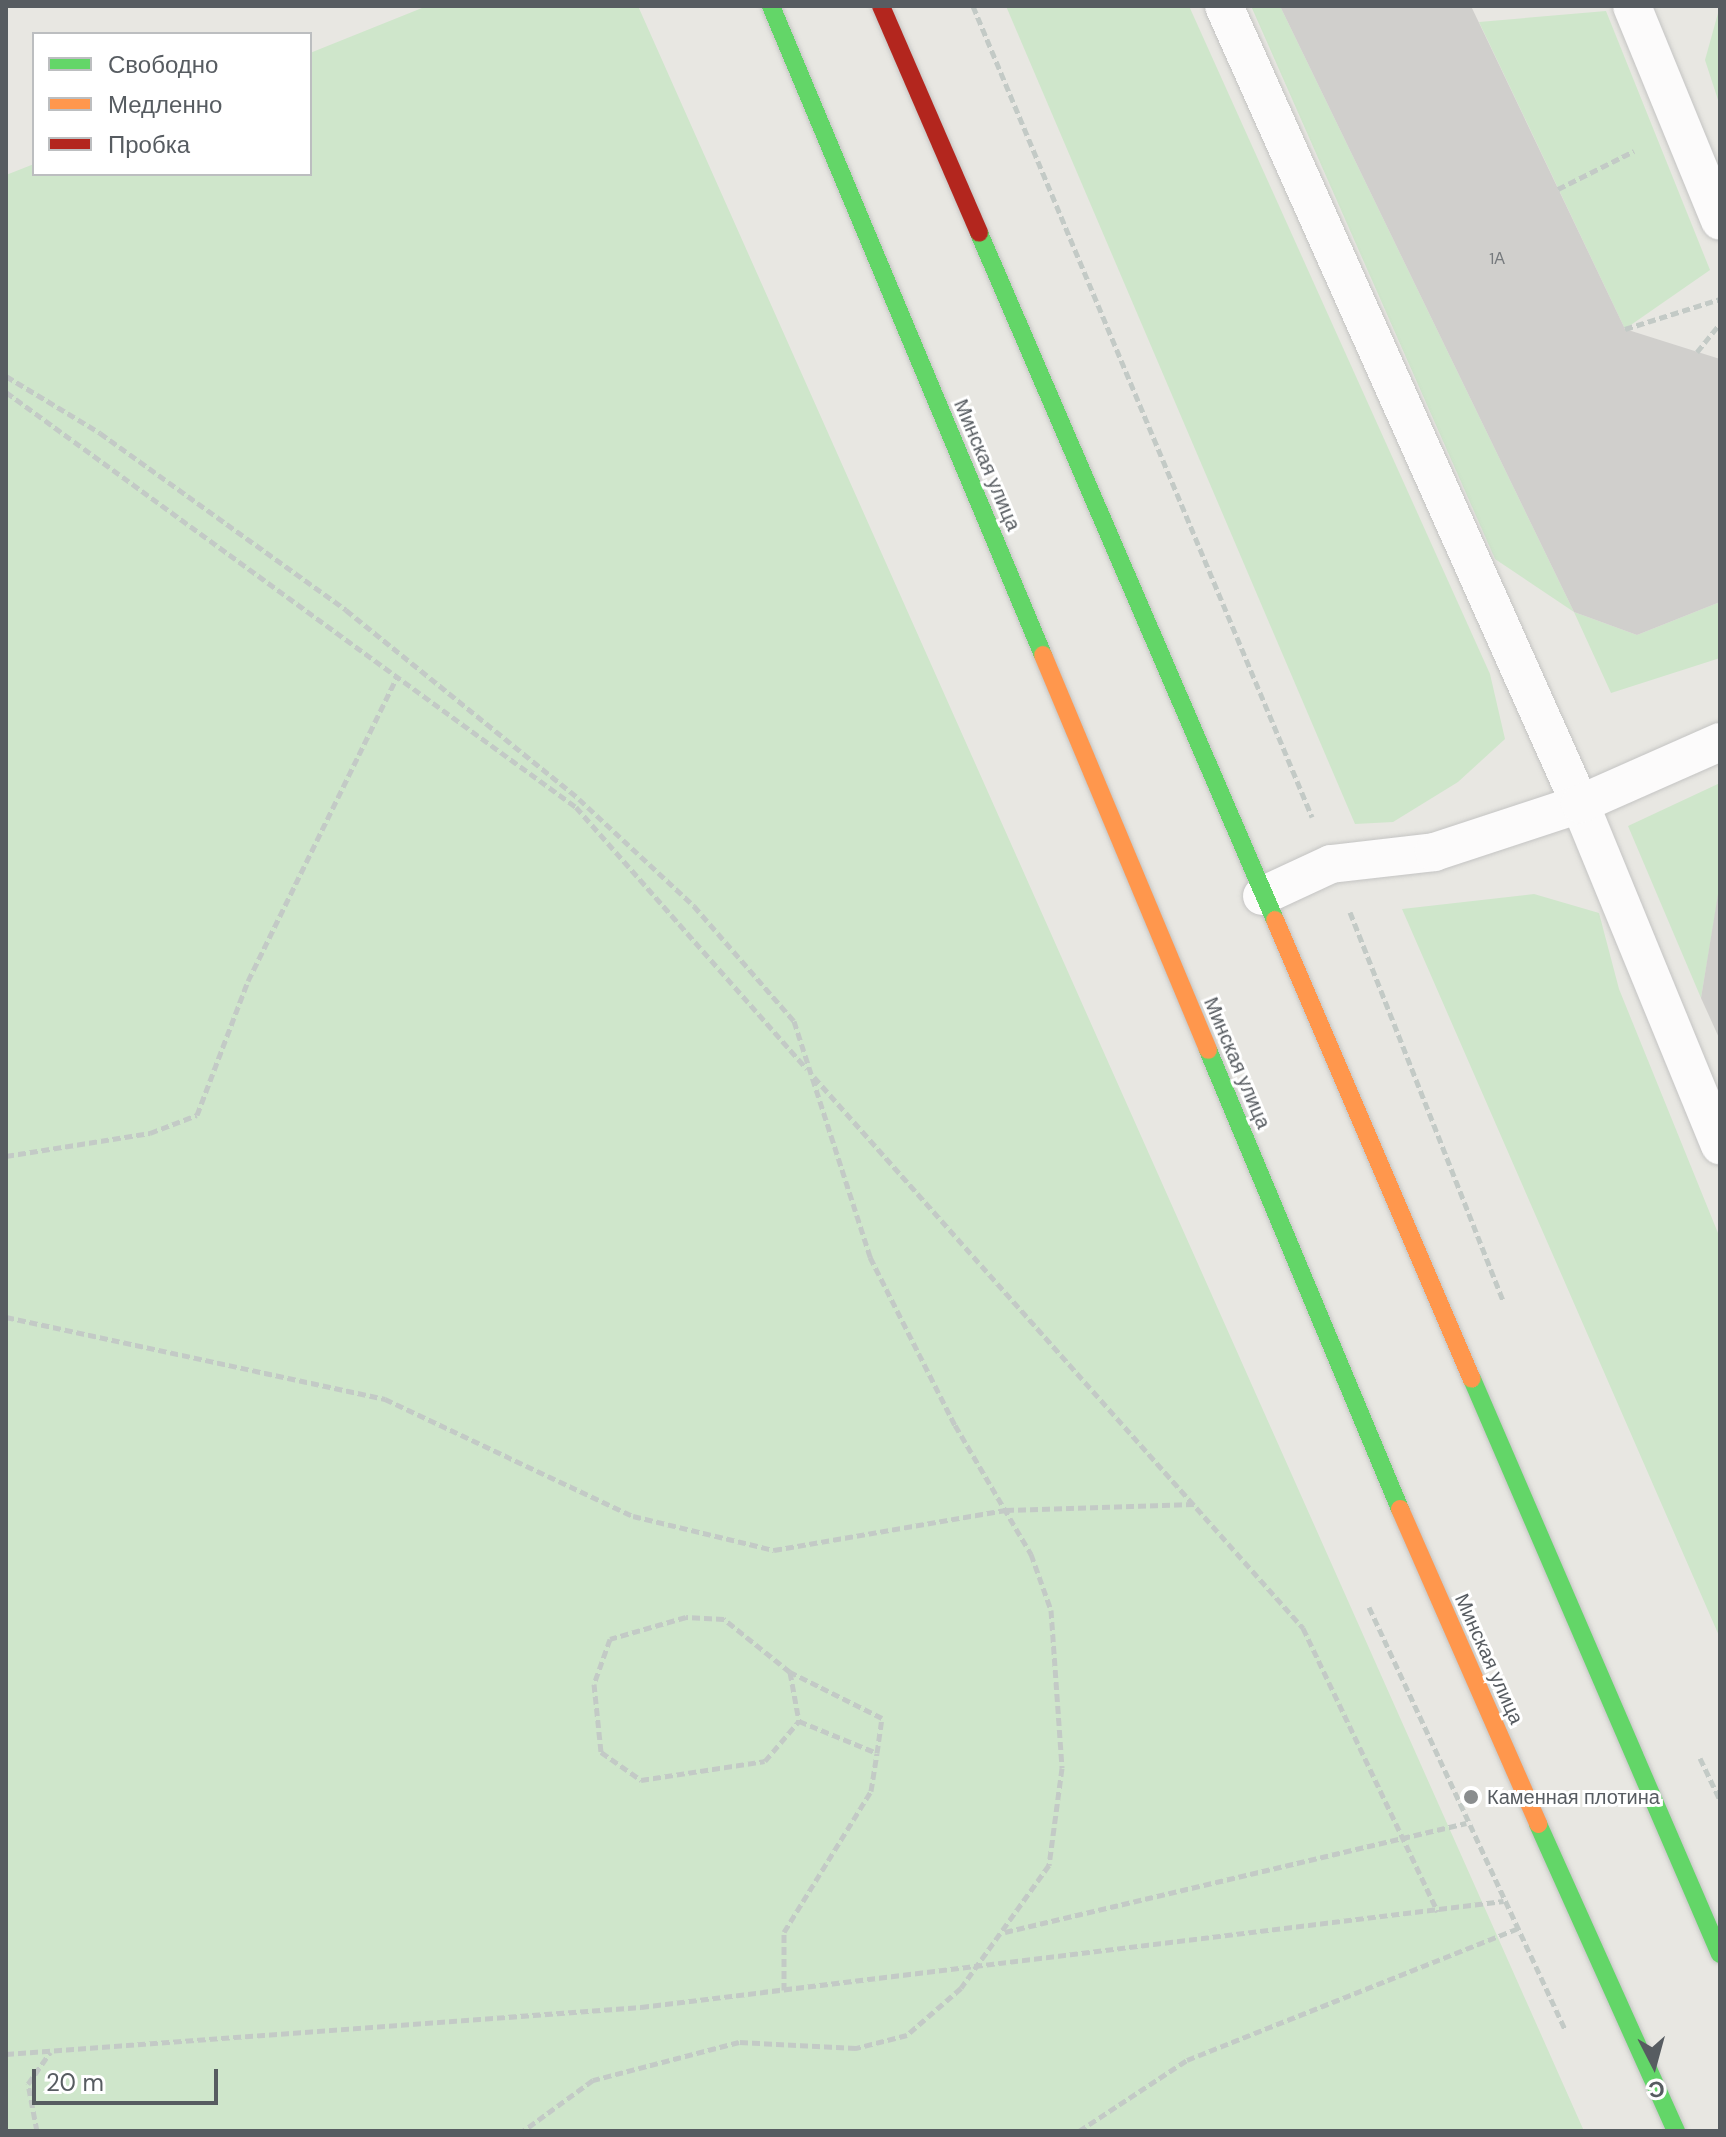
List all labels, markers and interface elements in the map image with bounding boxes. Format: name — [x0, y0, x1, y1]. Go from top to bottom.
legend — [32, 32, 312, 176]
text: Свободно — [108, 49, 218, 80]
text: Медленно — [108, 89, 222, 120]
text: Пробка — [108, 129, 190, 160]
house number: 1А — [1489, 249, 1505, 269]
street label: Минская улица — [949, 396, 1025, 534]
street label: Минская улица — [1199, 994, 1275, 1132]
street label: Минская улица — [1450, 1590, 1528, 1728]
place label: Каменная плотина — [1487, 1785, 1660, 1809]
marker: Каменная плотина — [1462, 1788, 1480, 1806]
north arrow — [1614, 2025, 1694, 2105]
scale bar — [36, 2053, 222, 2103]
text: 20 m — [46, 2067, 104, 2098]
text: С — [1647, 2074, 1666, 2105]

